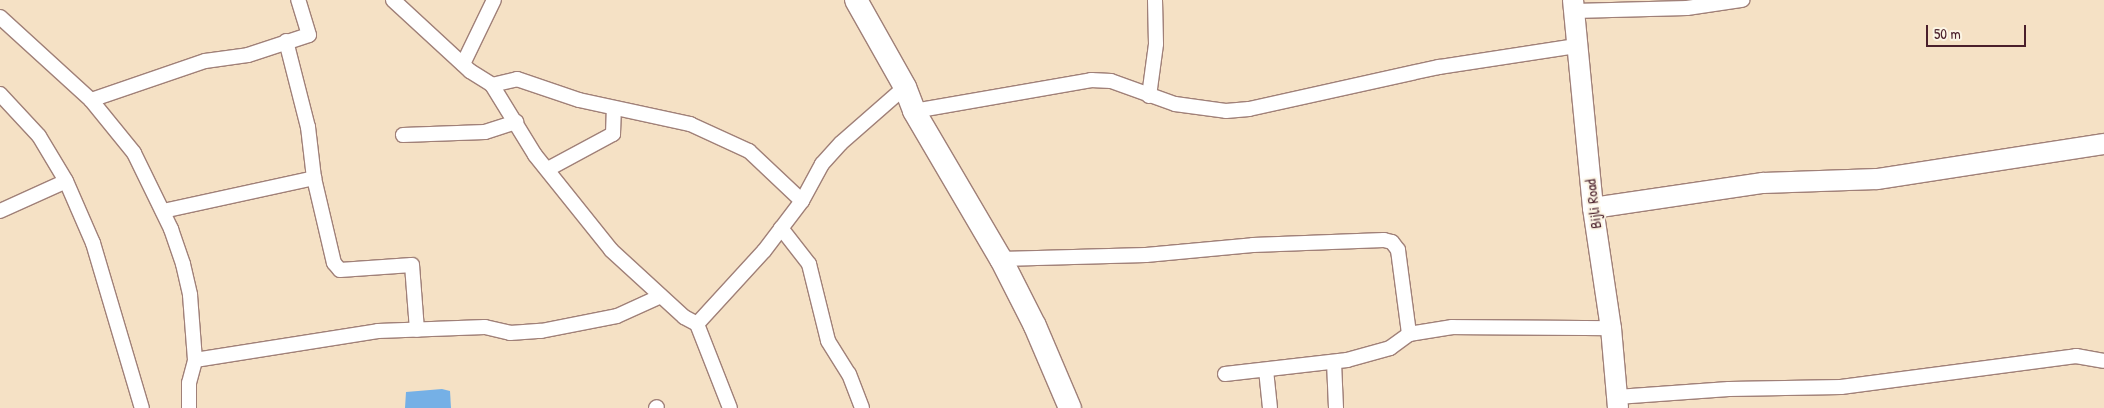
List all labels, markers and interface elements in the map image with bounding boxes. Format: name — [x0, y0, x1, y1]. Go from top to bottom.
scale bar — [1929, 15, 2029, 47]
text: 50 m — [1934, 23, 1961, 44]
street label: Bijli Road — [1581, 178, 1605, 230]

